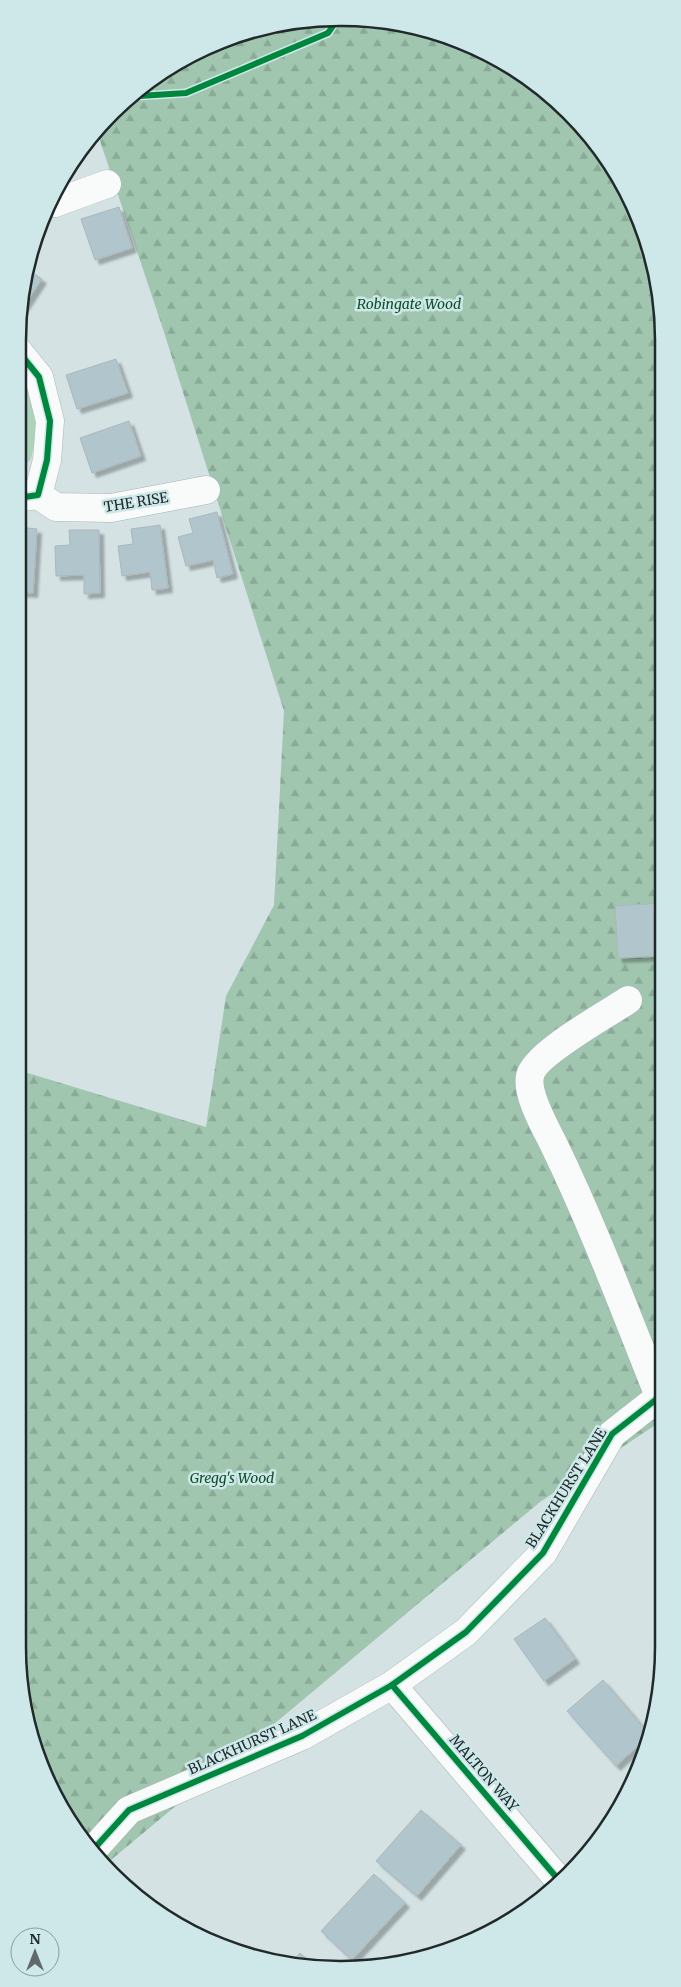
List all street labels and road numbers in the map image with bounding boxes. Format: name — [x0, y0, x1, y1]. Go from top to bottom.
street label: THE RISE — [103, 488, 170, 516]
street label: BLACKHURST LANE — [522, 1424, 610, 1551]
street label: BLACKHURST LANE — [185, 1706, 319, 1778]
street label: MALTON WAY — [446, 1731, 523, 1816]

